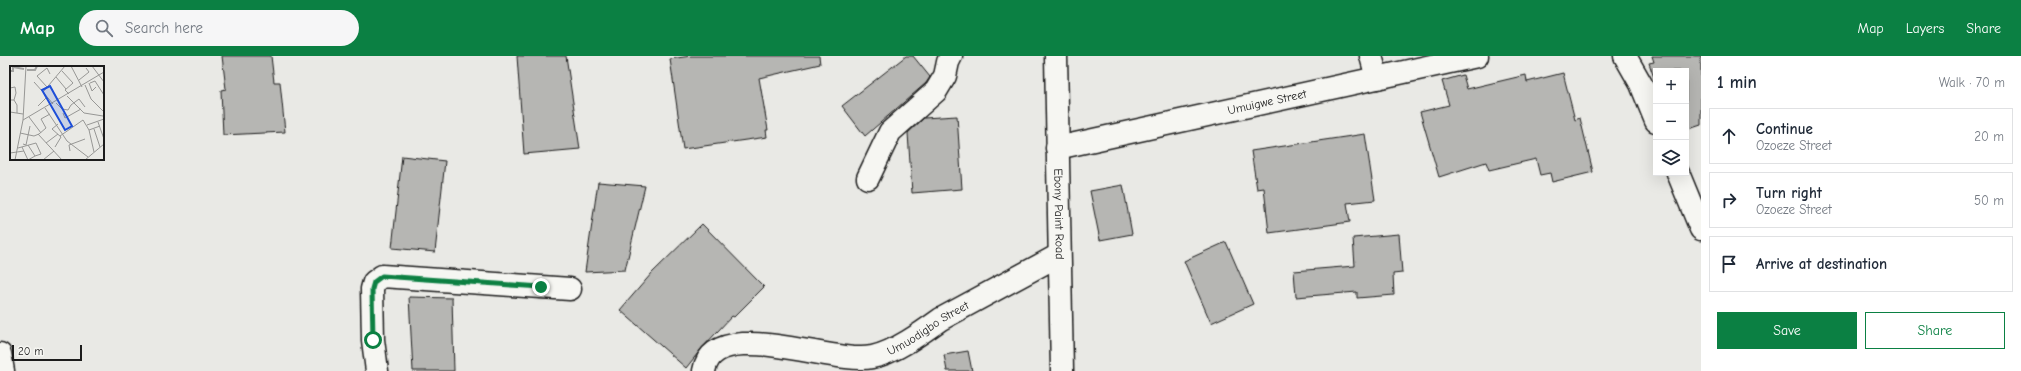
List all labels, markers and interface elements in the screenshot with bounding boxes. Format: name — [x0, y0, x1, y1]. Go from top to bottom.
search box — [79, 10, 359, 46]
text: Map — [20, 17, 55, 39]
icon: search — [93, 17, 115, 39]
text: Search here — [125, 19, 203, 37]
text: Map — [1857, 20, 1884, 37]
text: Layers — [1906, 20, 1944, 37]
text: Share — [1966, 20, 2001, 37]
inset map — [10, 66, 104, 160]
map controls — [1653, 68, 1689, 176]
button: + — [1653, 68, 1689, 104]
text: 1 min — [1717, 73, 1757, 92]
text: Walk · 70 m — [1939, 75, 2005, 90]
street label: Umuigwe Street — [1226, 86, 1308, 117]
button: − — [1653, 104, 1689, 140]
text: Continue — [1756, 120, 1813, 138]
icon: ahead — [1718, 125, 1740, 147]
text: 20 m — [1974, 129, 2004, 144]
text: Ozoeze Street — [1756, 138, 1832, 153]
button: layers — [1653, 140, 1689, 176]
street label: Ebony Paint Road — [1051, 168, 1067, 260]
text: Turn right — [1756, 184, 1822, 202]
icon: right — [1718, 189, 1740, 211]
text: 50 m — [1974, 193, 2004, 208]
text: Ozoeze Street — [1756, 202, 1832, 217]
icon: arrive — [1718, 253, 1740, 275]
text: Arrive at destination — [1756, 255, 1887, 273]
route end — [532, 278, 550, 296]
street label: Umuodigbo Street — [885, 298, 972, 358]
button: Save — [1717, 312, 1857, 349]
button: Share — [1865, 312, 2005, 349]
route start — [364, 331, 382, 349]
scale bar — [12, 343, 82, 362]
text: 20 m — [18, 345, 43, 358]

